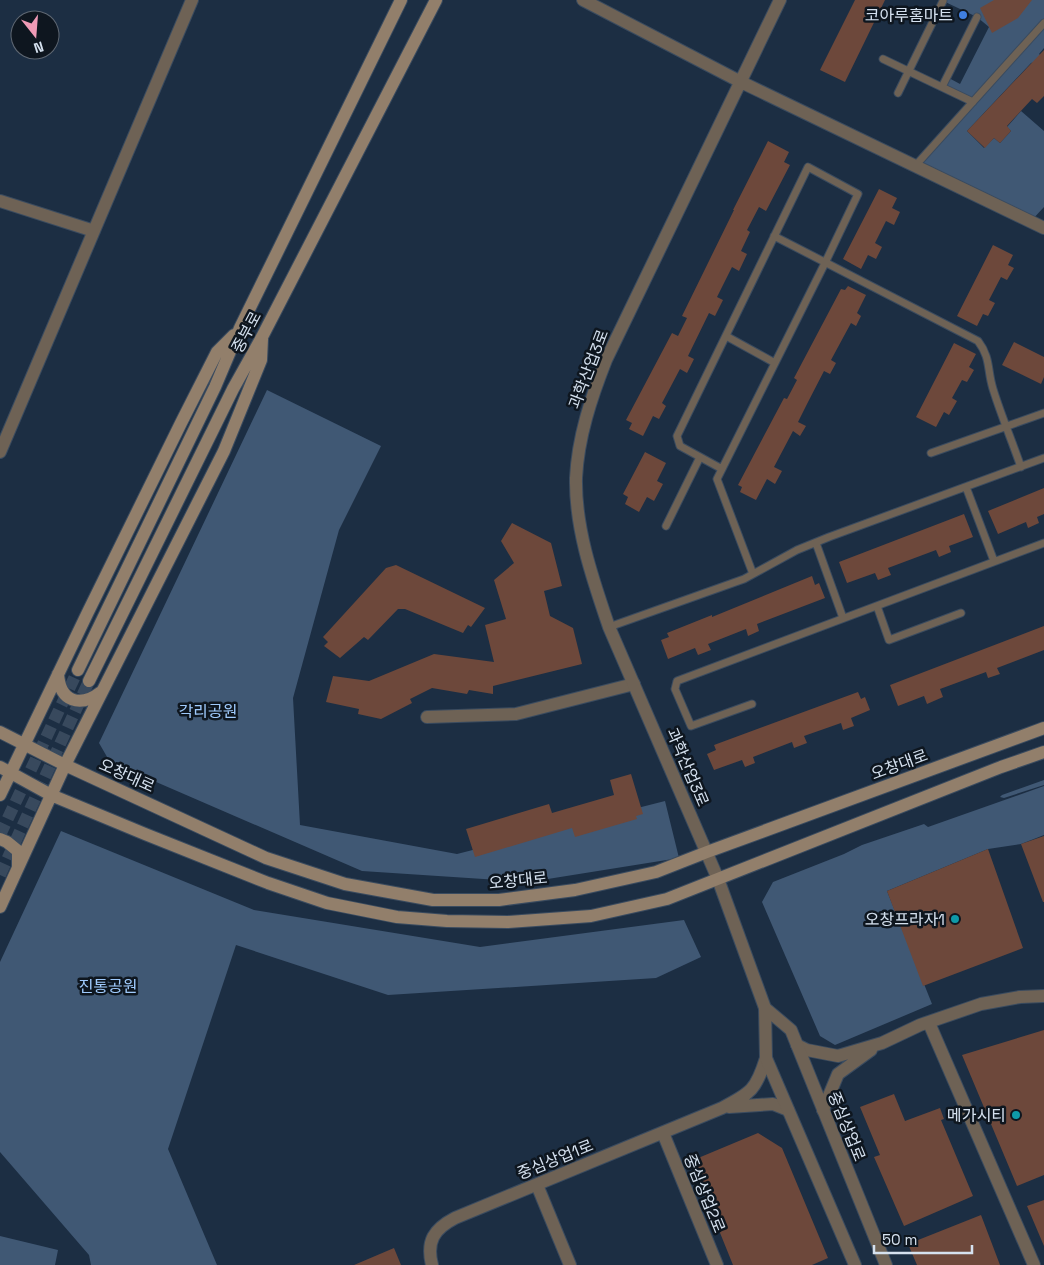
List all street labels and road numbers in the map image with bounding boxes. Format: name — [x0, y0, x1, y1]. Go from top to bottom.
street label: 중부로 — [227, 308, 266, 357]
street label: 과학산업3로 — [564, 326, 613, 412]
street label: 과학산업3로 — [662, 725, 714, 810]
street label: 오창대로 — [868, 744, 931, 784]
street label: 오창대로 — [96, 754, 158, 797]
street label: 오창대로 — [488, 867, 549, 894]
street label: 중심상업로 — [823, 1088, 870, 1164]
street label: 중심상업1로 — [514, 1135, 597, 1184]
street label: 중심상업2로 — [679, 1151, 730, 1236]

